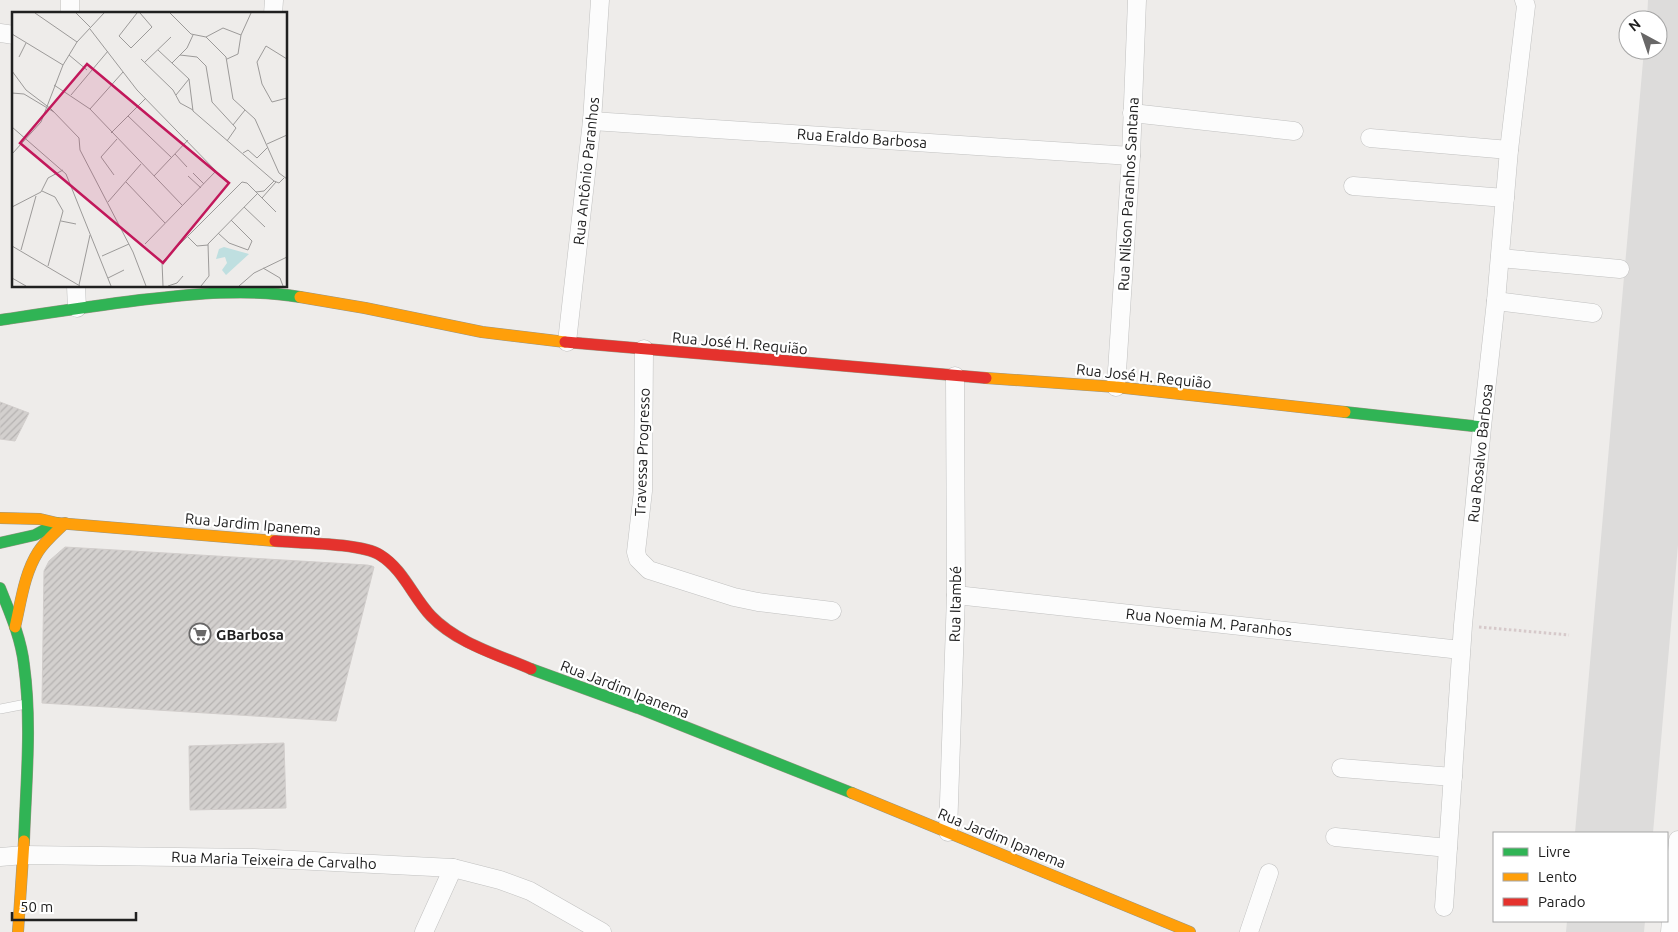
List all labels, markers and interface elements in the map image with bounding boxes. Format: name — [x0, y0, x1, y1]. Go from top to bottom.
north arrow — [1618, 10, 1668, 60]
inset map — [12, 12, 288, 288]
text: N — [1625, 16, 1644, 35]
street label: Rua Antônio Paranhos — [570, 96, 602, 246]
street label: Rua Nilson Paranhos Santana — [1114, 96, 1142, 292]
street label: Rua Eraldo Barbosa — [796, 125, 928, 151]
street label: Rua José H. Requião — [671, 329, 809, 357]
street label: Rua José H. Requião — [1075, 360, 1213, 392]
street label: Rua Rosalvo Barbosa — [1464, 383, 1496, 523]
street label: Travessa Progresso — [631, 387, 653, 517]
street label: Rua Jardim Ipanema — [184, 510, 322, 538]
street label: Rua Itambé — [946, 566, 964, 642]
street label: Rua Noemia M. Paranhos — [1125, 605, 1293, 639]
supermarket icon: GBarbosa — [188, 622, 212, 646]
place label: GBarbosa — [216, 626, 284, 643]
street label: Rua Jardim Ipanema — [558, 657, 692, 721]
street label: Rua Jardim Ipanema — [936, 805, 1068, 871]
legend — [1493, 832, 1668, 922]
text: Livre — [1538, 843, 1571, 860]
street label: Rua Maria Teixeira de Carvalho — [171, 848, 377, 872]
text: Lento — [1538, 868, 1577, 885]
scale bar — [12, 890, 136, 922]
text: Parado — [1538, 893, 1585, 910]
text: 50 m — [20, 898, 53, 915]

